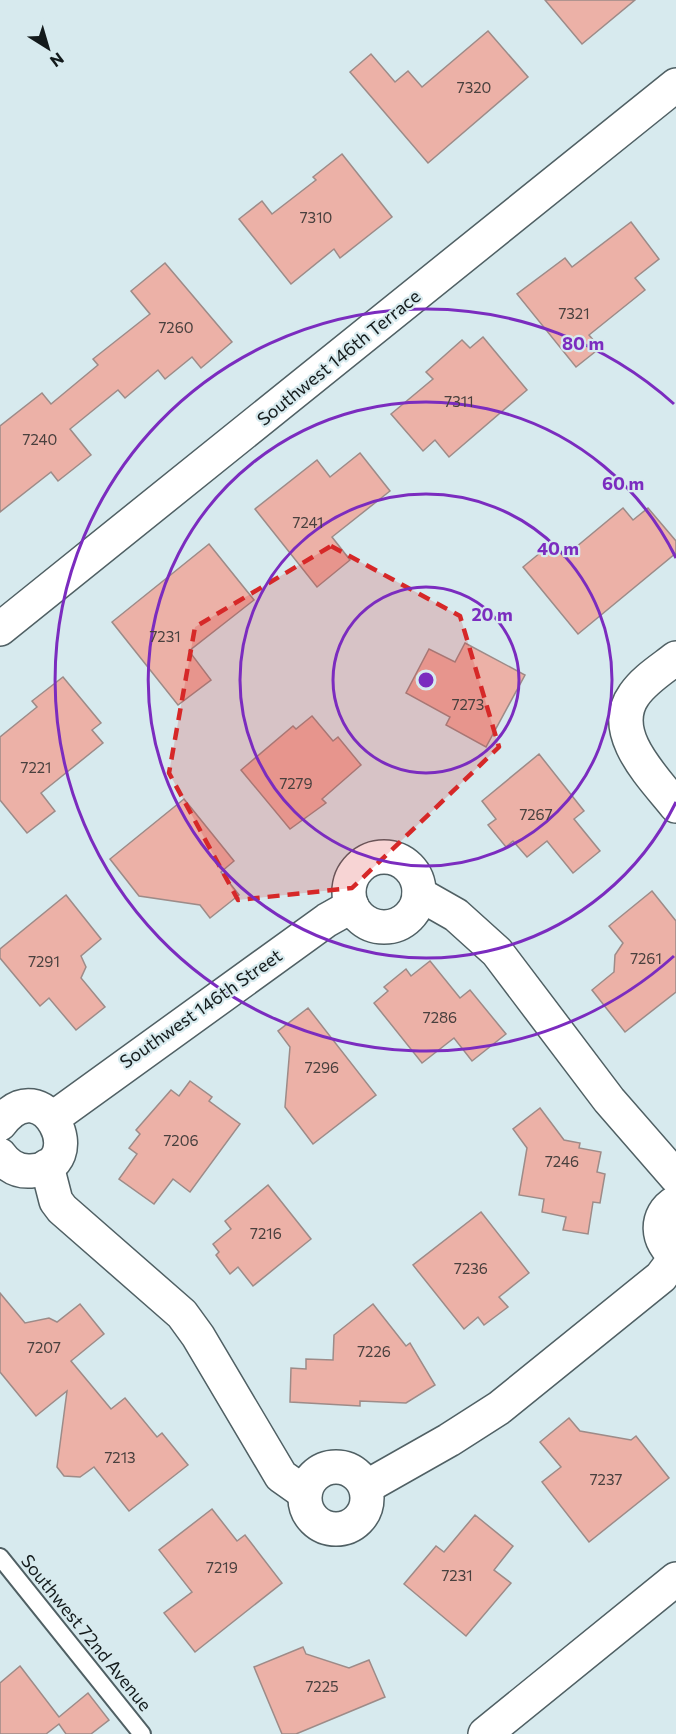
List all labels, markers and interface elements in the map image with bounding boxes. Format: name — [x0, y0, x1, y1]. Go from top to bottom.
north arrow — [18, 18, 78, 78]
text: N — [47, 49, 68, 72]
house number: 7320 — [457, 78, 491, 96]
house number: 7310 — [300, 208, 332, 226]
street label: Southwest 146th Terrace — [252, 285, 424, 430]
house number: 7321 — [558, 304, 590, 322]
house number: 7260 — [158, 318, 194, 336]
text: 80 m — [562, 332, 604, 354]
house number: 7311 — [444, 392, 474, 410]
house number: 7240 — [23, 430, 57, 448]
text: 60 m — [602, 472, 644, 494]
house number: 7241 — [293, 513, 323, 531]
text: 40 m — [537, 537, 579, 559]
text: 20 m — [471, 603, 513, 625]
house number: 7231 — [149, 627, 181, 645]
centre of rings — [416, 670, 436, 690]
house number: 7273 — [452, 695, 484, 713]
house number: 7221 — [21, 758, 51, 776]
house number: 7279 — [279, 774, 313, 792]
house number: 7267 — [519, 805, 553, 823]
street label: Southwest 146th Street — [115, 944, 286, 1073]
house number: 7261 — [630, 949, 662, 967]
house number: 7291 — [28, 952, 60, 970]
house number: 7286 — [423, 1008, 457, 1026]
house number: 7296 — [305, 1058, 339, 1076]
house number: 7206 — [163, 1131, 199, 1149]
house number: 7246 — [545, 1152, 579, 1170]
house number: 7216 — [250, 1224, 282, 1242]
house number: 7236 — [454, 1259, 488, 1277]
house number: 7207 — [27, 1338, 61, 1356]
house number: 7226 — [357, 1342, 391, 1360]
house number: 7213 — [104, 1448, 136, 1466]
house number: 7237 — [590, 1470, 622, 1488]
street label: Southwest 72nd Avenue — [17, 1550, 157, 1715]
house number: 7219 — [206, 1558, 238, 1576]
house number: 7231 — [441, 1566, 473, 1584]
house number: 7225 — [305, 1677, 339, 1695]

